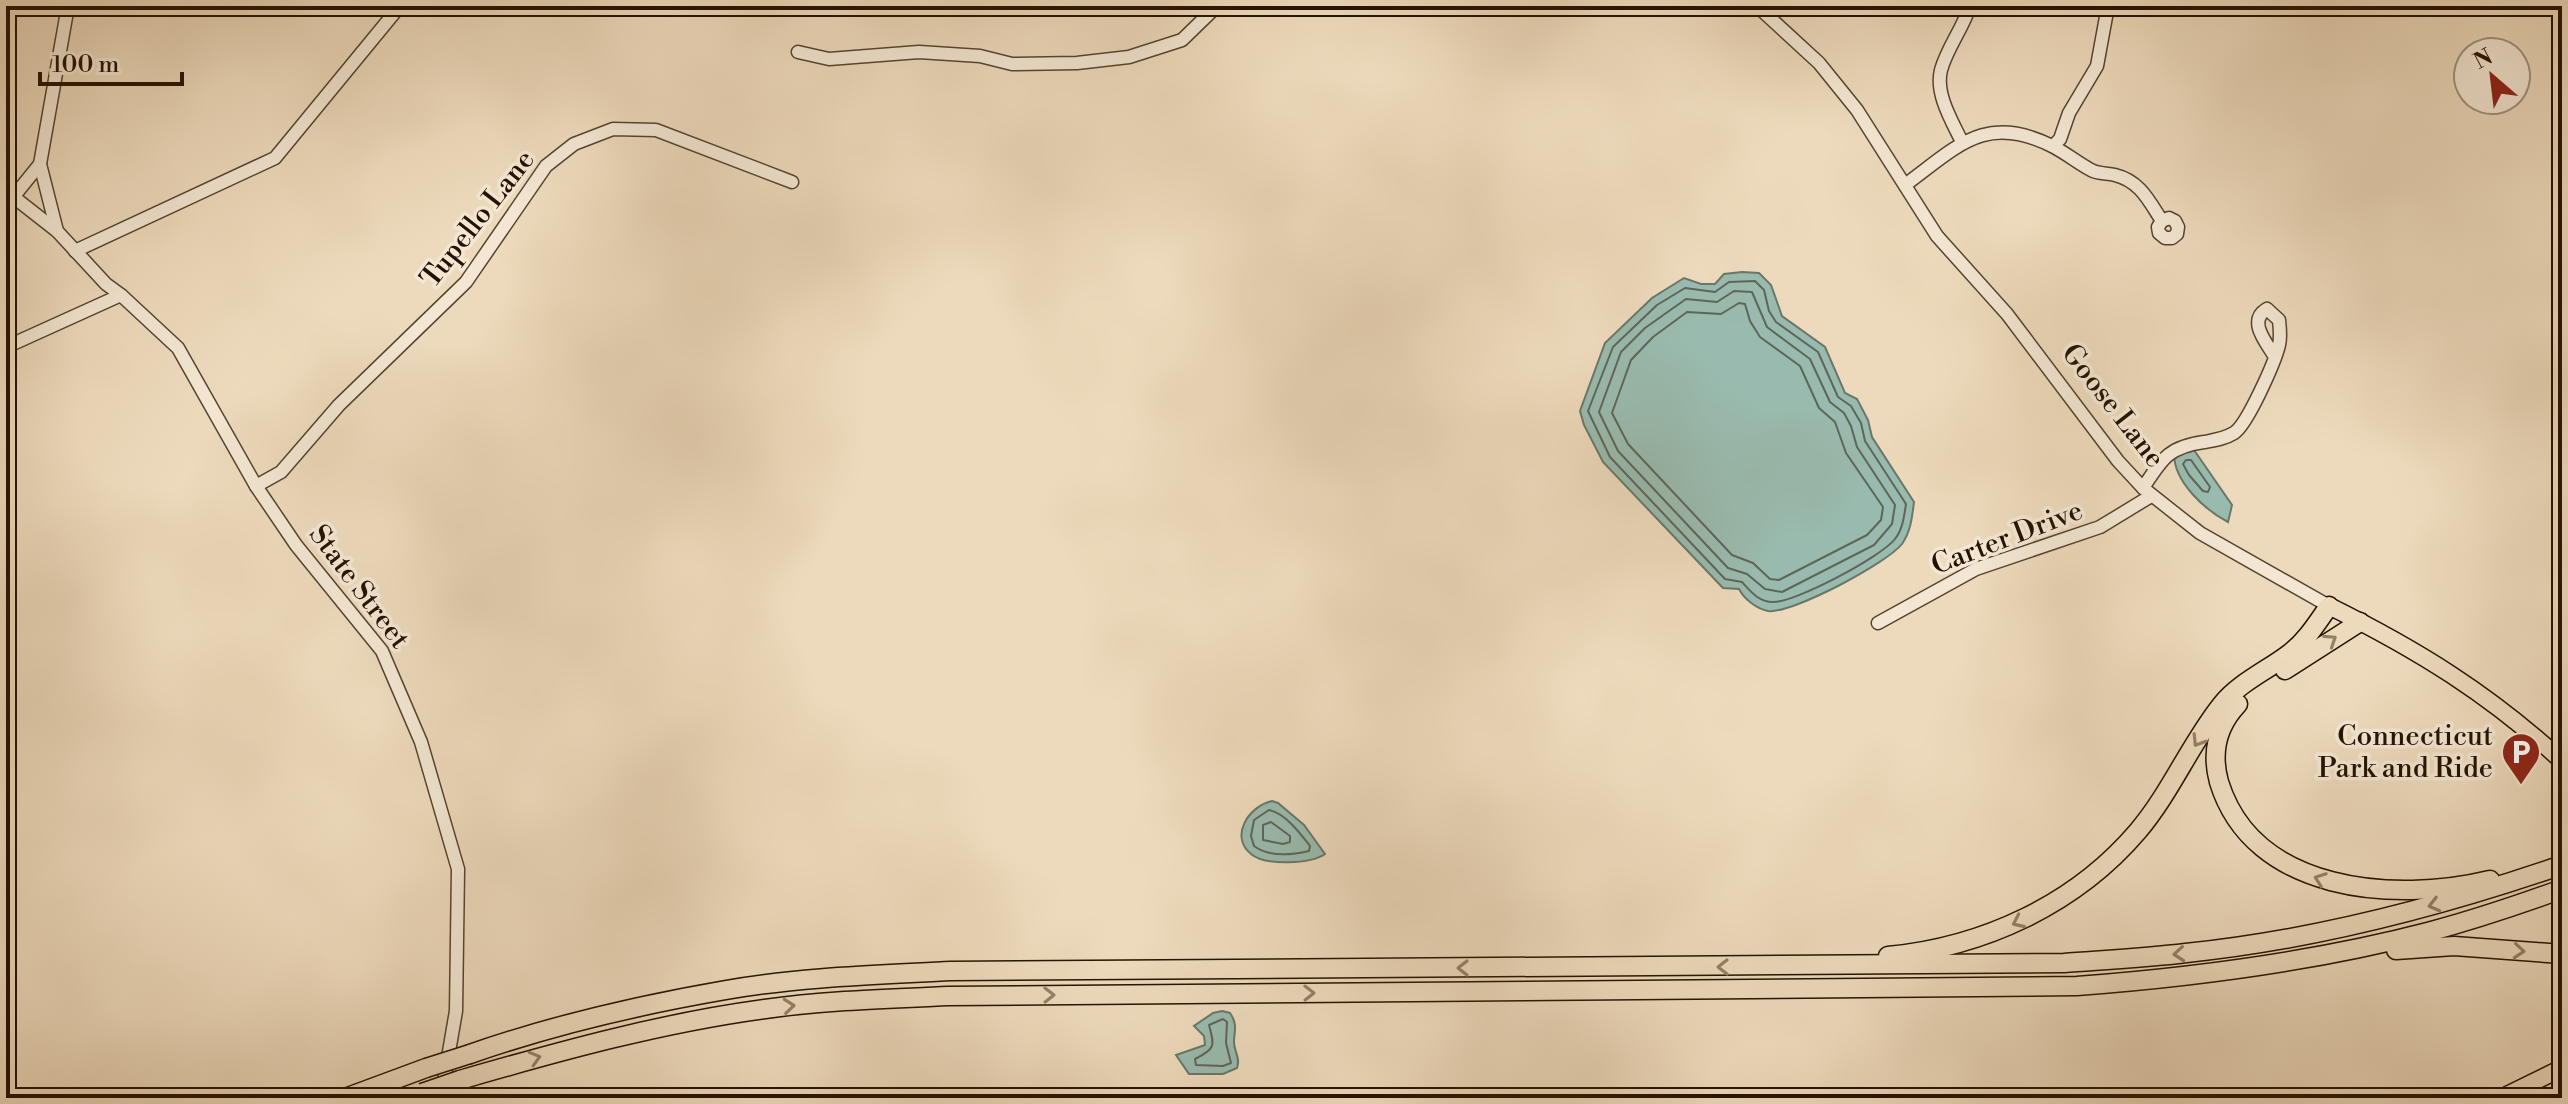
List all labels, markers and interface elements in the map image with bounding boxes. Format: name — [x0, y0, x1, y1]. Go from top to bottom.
scale bar — [40, 36, 182, 86]
north arrow — [2452, 36, 2532, 116]
text: N — [2469, 43, 2498, 76]
text: 100 m — [52, 50, 119, 80]
street label: Tupello Lane — [413, 143, 543, 295]
street label: Goose Lane — [2054, 337, 2172, 475]
street label: Carter Drive — [1926, 493, 2088, 583]
street label: State Street — [301, 518, 417, 656]
one-way arrow — [2322, 635, 2337, 650]
place label: Connecticut Park and Ride — [2318, 719, 2493, 786]
parking icon: Connecticut Park and Ride — [2500, 731, 2542, 786]
one-way arrow — [2192, 732, 2207, 746]
one-way arrow — [2314, 872, 2328, 888]
one-way arrow — [2428, 896, 2442, 913]
one-way arrow — [2012, 912, 2026, 928]
one-way arrow — [2513, 942, 2526, 959]
one-way arrow — [2172, 945, 2185, 962]
one-way arrow — [1716, 958, 1729, 976]
one-way arrow — [1456, 959, 1469, 977]
one-way arrow — [1303, 984, 1316, 1002]
one-way arrow — [1043, 987, 1056, 1004]
one-way arrow — [783, 998, 796, 1015]
one-way arrow — [527, 1051, 541, 1067]

